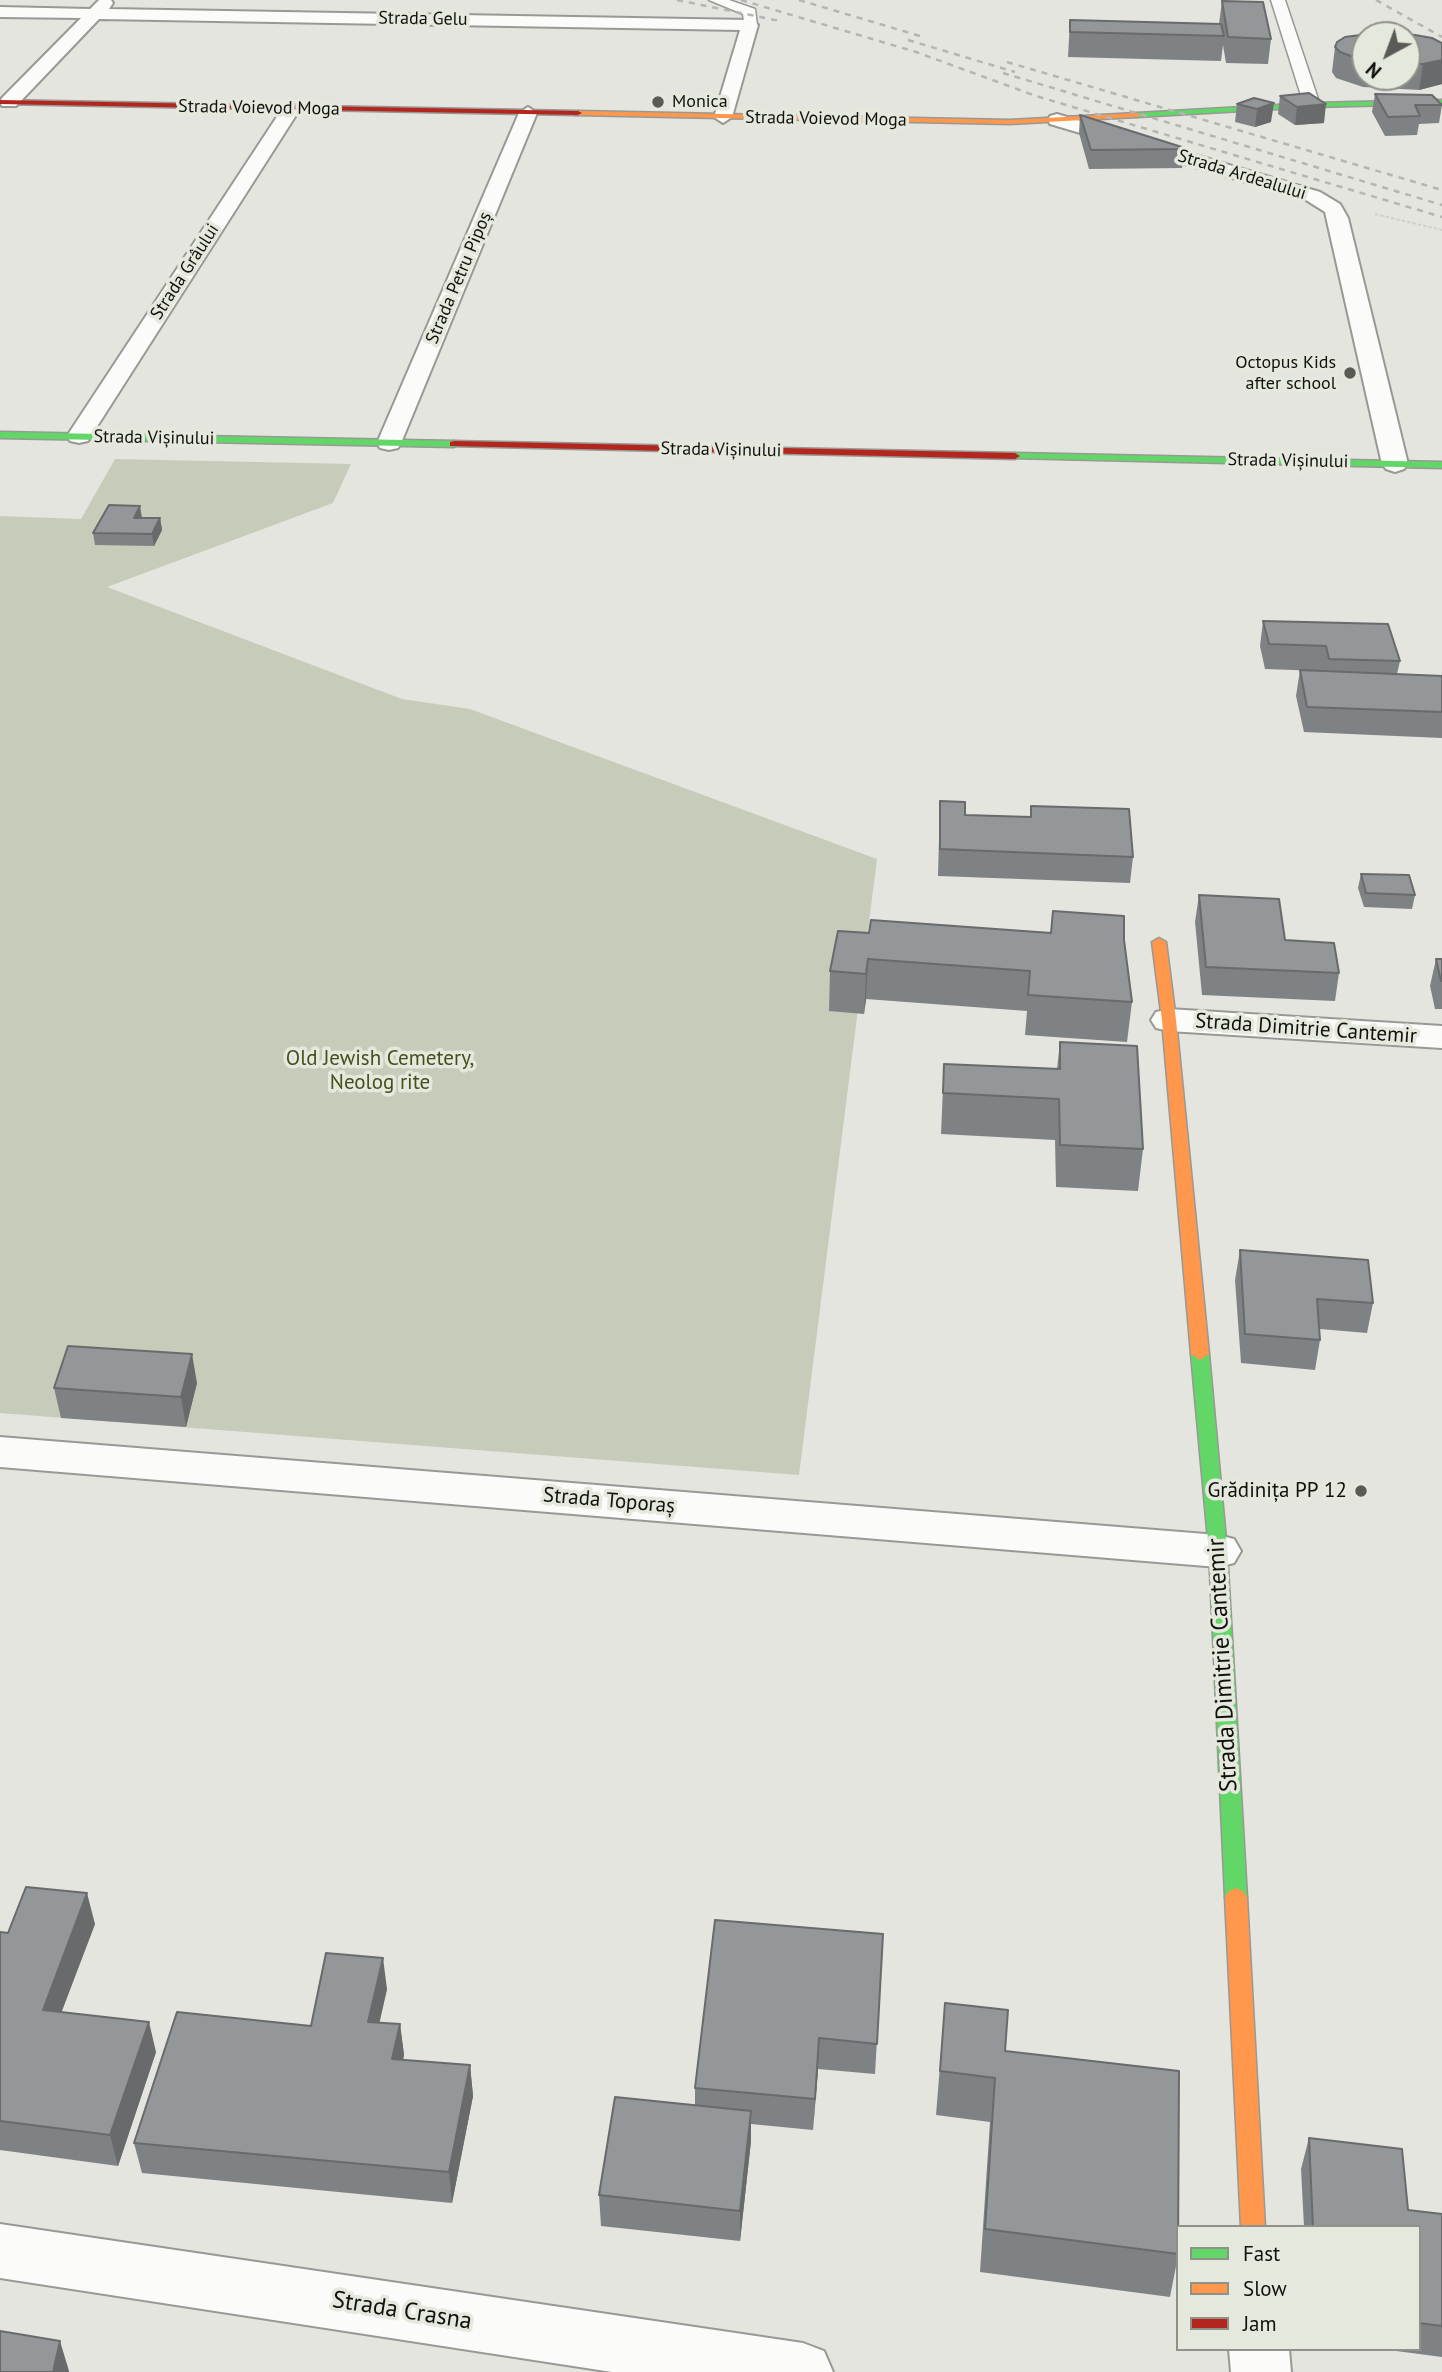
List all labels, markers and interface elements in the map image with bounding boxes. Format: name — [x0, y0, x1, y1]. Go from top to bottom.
street label: Strada Gelu — [378, 7, 468, 31]
north arrow — [1351, 21, 1421, 91]
text: N — [1361, 57, 1386, 83]
place label: Monica — [672, 91, 728, 113]
marker: Monica — [650, 94, 666, 110]
street label: Strada Voievod Moga — [178, 96, 340, 120]
street label: Strada Voievod Moga — [745, 107, 907, 131]
street label: Strada Ardealului — [1175, 145, 1309, 205]
street label: Strada Petru Pipoș — [421, 209, 497, 347]
street label: Strada Grâului — [146, 220, 224, 324]
place label: Octopus Kids after school — [1235, 352, 1336, 394]
marker: Octopus Kids after school — [1342, 365, 1358, 381]
street label: Strada Vișinului — [93, 426, 215, 450]
street label: Strada Vișinului — [660, 438, 782, 462]
street label: Strada Vișinului — [1227, 449, 1349, 473]
street label: Strada Dimitrie Cantemir — [1194, 1009, 1418, 1049]
park label: Old Jewish Cemetery, Neolog rite — [286, 1046, 474, 1096]
place label: Grădinița PP 12 — [1207, 1478, 1347, 1504]
street label: Strada Toporaș — [542, 1483, 676, 1519]
marker: Grădinița PP 12 — [1353, 1483, 1369, 1499]
street label: Strada Dimitrie Cantemir — [1202, 1537, 1244, 1793]
legend — [1176, 2225, 1421, 2351]
text: Fast — [1243, 2240, 1280, 2267]
text: Slow — [1243, 2275, 1287, 2302]
street label: Strada Crasna — [330, 2286, 474, 2336]
text: Jam — [1243, 2310, 1277, 2337]

